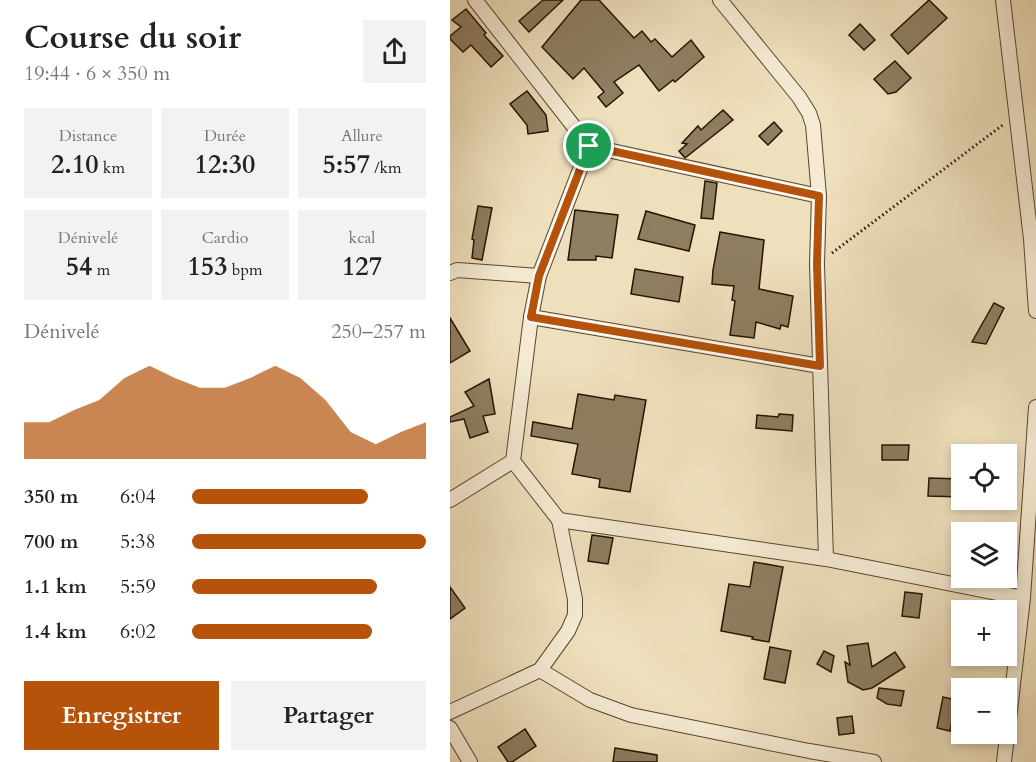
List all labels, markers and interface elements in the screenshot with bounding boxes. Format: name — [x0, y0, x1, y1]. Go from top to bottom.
text: Course du soir — [24, 15, 241, 60]
button: share — [363, 20, 426, 83]
text: 19:44 · 6 × 350 m — [24, 60, 170, 87]
pin — [563, 120, 614, 171]
text: Distance — [59, 125, 117, 147]
text: Durée — [204, 125, 246, 147]
text: Allure — [341, 125, 383, 147]
icon: arrive — [572, 129, 605, 162]
text: 2.10 — [51, 147, 99, 182]
text: 12:30 — [195, 147, 255, 182]
text: 5:57 — [322, 147, 370, 182]
text: km — [99, 157, 125, 179]
text: /km — [370, 157, 402, 179]
text: Dénivelé — [58, 227, 118, 249]
text: Cardio — [202, 227, 248, 249]
text: kcal — [349, 227, 375, 249]
text: 54 — [66, 249, 92, 284]
text: 153 — [188, 249, 228, 284]
text: 127 — [342, 249, 382, 284]
text: m — [92, 259, 110, 281]
text: bpm — [228, 259, 262, 281]
text: Dénivelé — [24, 318, 100, 345]
text: 250–257 m — [331, 318, 426, 345]
map controls — [951, 444, 1017, 744]
button: locate — [951, 444, 1017, 510]
text: 350 m — [24, 483, 79, 510]
text: 6:04 — [120, 483, 156, 510]
button: layers — [951, 522, 1017, 588]
text: 700 m — [24, 528, 79, 555]
text: 5:38 — [120, 528, 156, 555]
text: 1.1 km — [24, 573, 87, 600]
text: 5:59 — [120, 573, 156, 600]
button: + — [951, 600, 1017, 666]
text: 1.4 km — [24, 618, 87, 645]
text: 6:02 — [120, 618, 156, 645]
button: − — [951, 678, 1017, 744]
button: Enregistrer — [24, 681, 219, 750]
button: Partager — [231, 681, 426, 750]

